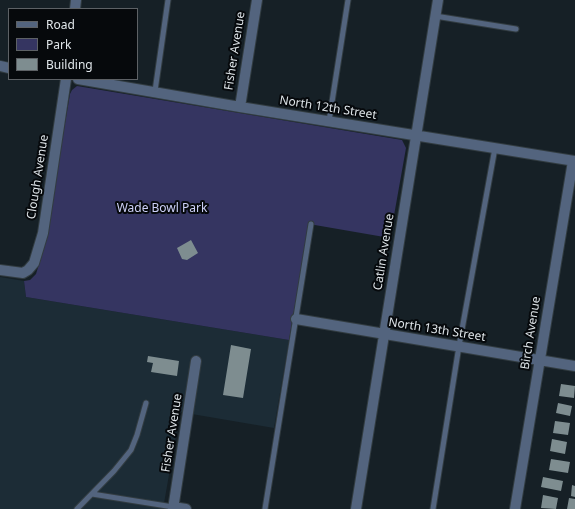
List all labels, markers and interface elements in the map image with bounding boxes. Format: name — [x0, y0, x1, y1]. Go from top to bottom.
legend — [8, 8, 138, 80]
street label: Fisher Avenue — [222, 11, 248, 91]
text: Road — [46, 16, 75, 33]
text: Park — [46, 36, 71, 53]
text: Building — [46, 56, 93, 73]
street label: North 12th Street — [278, 93, 378, 123]
street label: Clough Avenue — [24, 134, 52, 220]
park label: Wade Bowl Park — [117, 202, 207, 216]
street label: Catlin Avenue — [371, 213, 397, 291]
street label: Birch Avenue — [518, 295, 544, 371]
street label: North 13th Street — [387, 315, 487, 345]
street label: Fisher Avenue — [159, 393, 185, 473]

